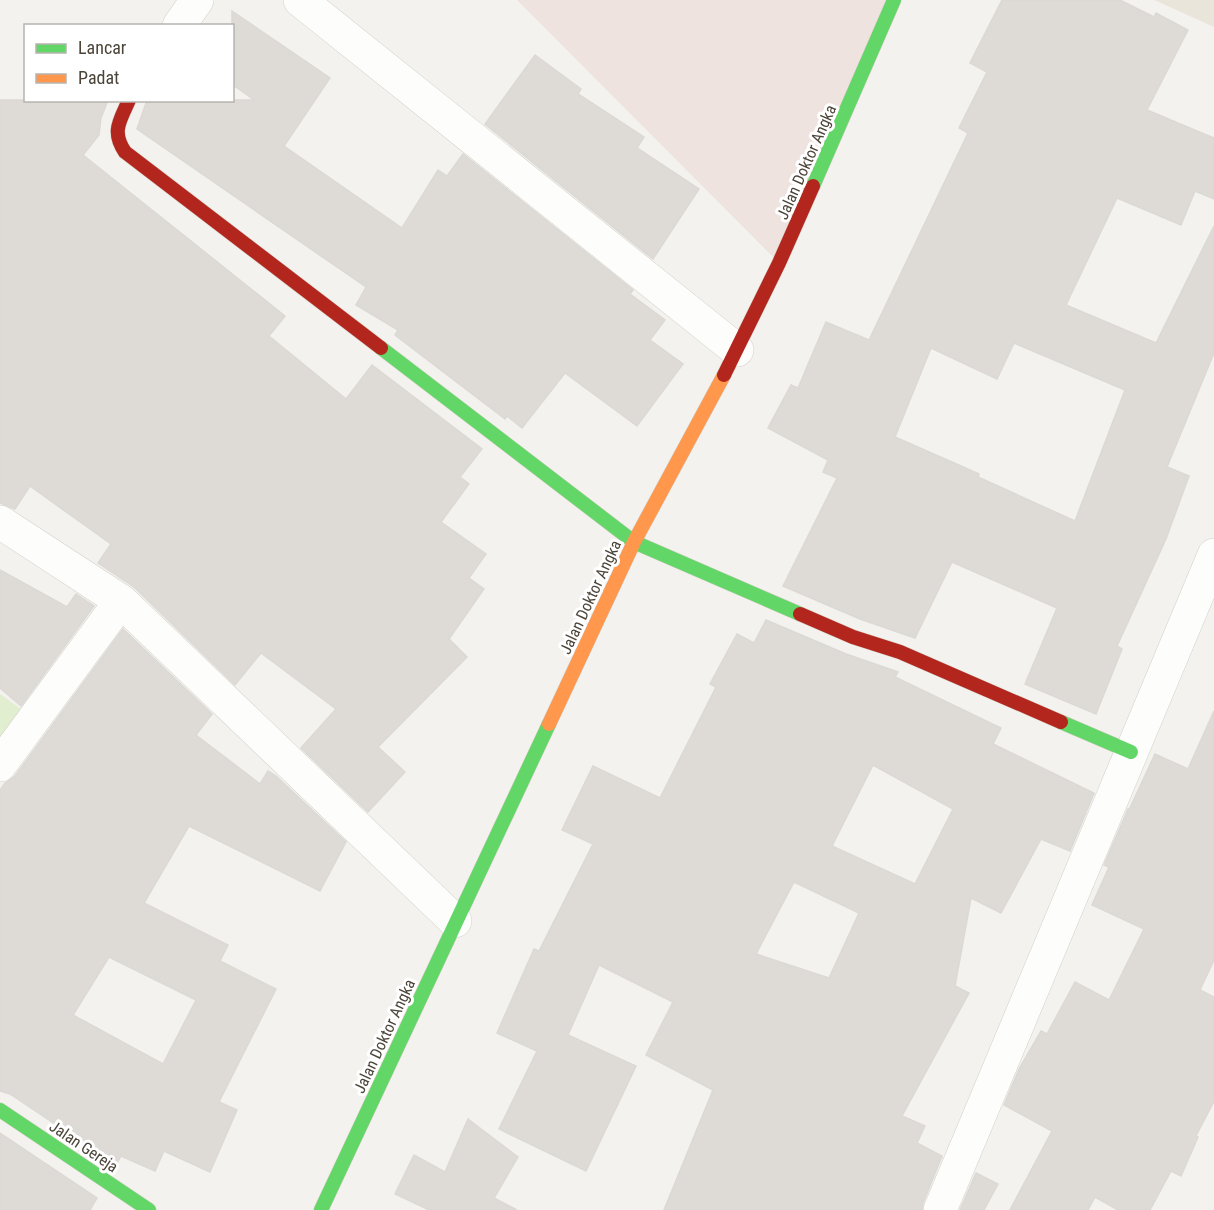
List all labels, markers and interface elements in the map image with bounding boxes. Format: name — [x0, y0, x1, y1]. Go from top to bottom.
legend — [24, 24, 234, 102]
text: Lancar — [78, 37, 127, 58]
text: Padat — [78, 67, 119, 88]
street label: Jalan Doktor Angka — [773, 102, 840, 222]
street label: Jalan Doktor Angka — [556, 537, 625, 657]
street label: Jalan Doktor Angka — [350, 976, 419, 1096]
street label: Jalan Gereja — [46, 1117, 122, 1176]

